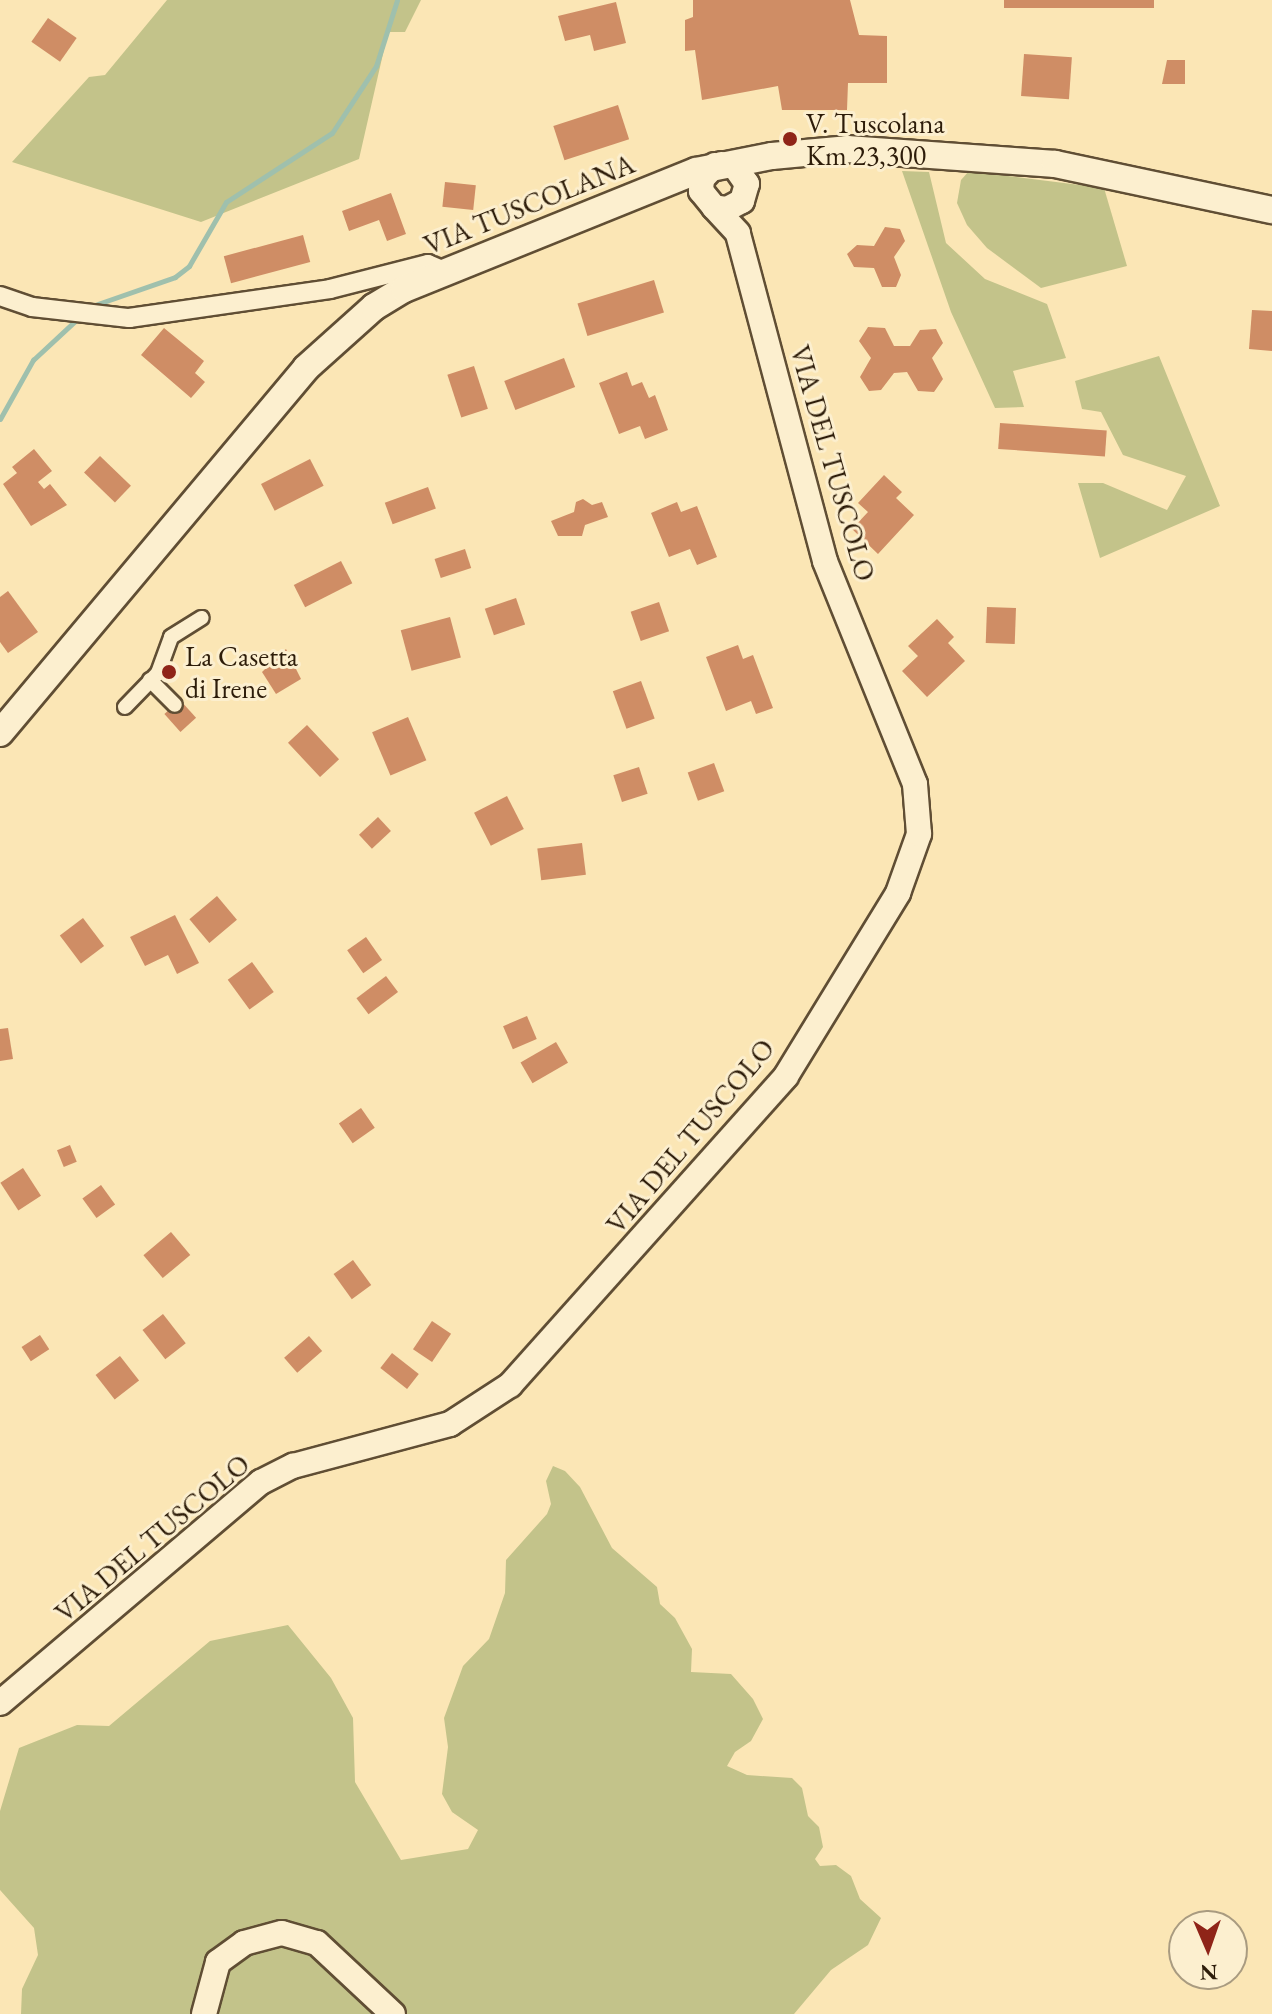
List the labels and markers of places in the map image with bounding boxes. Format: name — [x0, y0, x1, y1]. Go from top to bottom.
place label: V. Tuscolana Km 23,300 — [806, 106, 945, 172]
marker: V. Tuscolana Km 23,300 — [781, 130, 799, 148]
place label: La Casetta di Irene — [185, 639, 298, 705]
marker: La Casetta di Irene — [160, 663, 178, 681]

